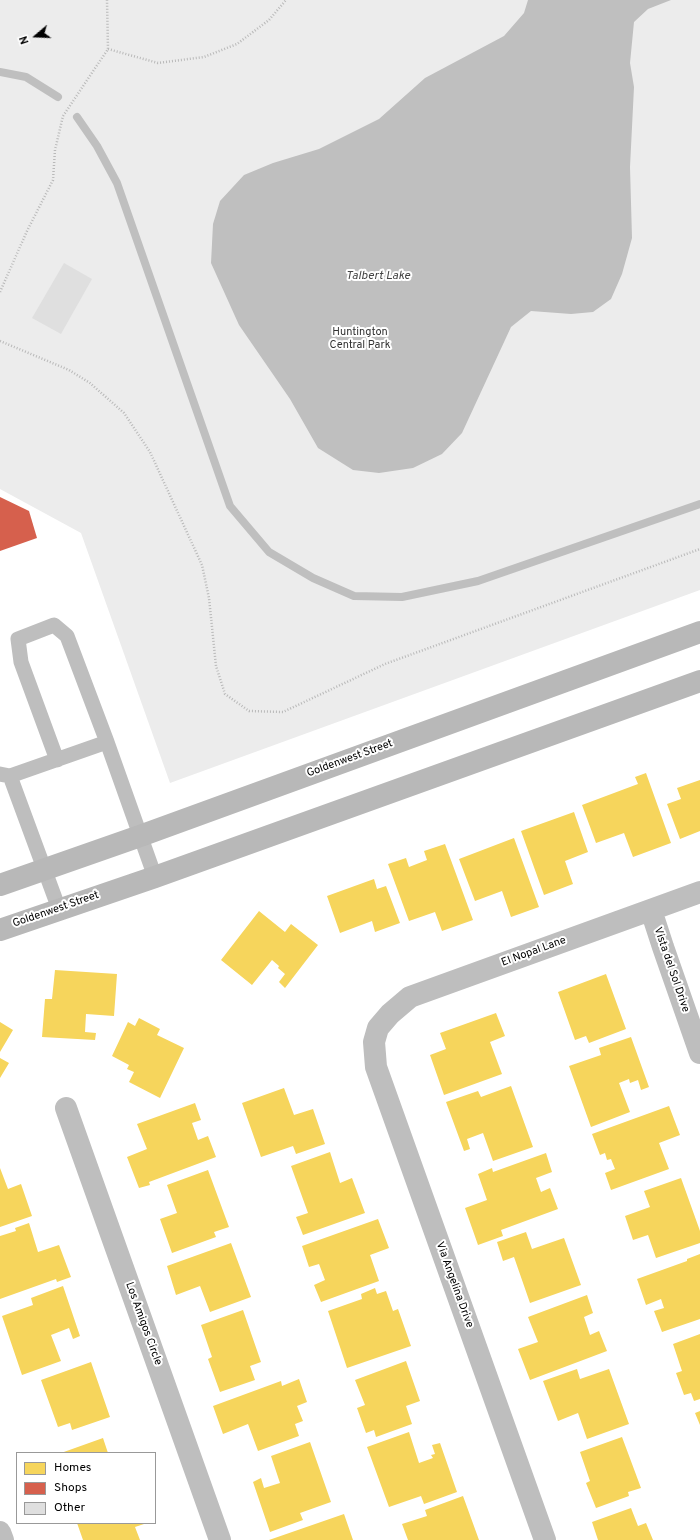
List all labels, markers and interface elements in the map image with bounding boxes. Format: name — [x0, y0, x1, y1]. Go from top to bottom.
north arrow — [16, 16, 56, 56]
text: N — [17, 34, 33, 46]
water label: Talbert Lake — [346, 270, 410, 284]
park label: Huntington Central Park — [330, 326, 390, 352]
street label: Goldenwest Street — [305, 737, 395, 781]
street label: Goldenwest Street — [11, 889, 101, 931]
street label: Vista del Sol Drive — [650, 926, 692, 1014]
street label: El Nopal Lane — [500, 934, 568, 970]
street label: Via Angelina Drive — [432, 1240, 476, 1330]
street label: Los Amigos Circle — [122, 1281, 164, 1367]
legend — [16, 1452, 156, 1524]
text: Homes — [54, 1460, 91, 1476]
text: Shops — [54, 1480, 87, 1496]
text: Other — [54, 1500, 85, 1516]

